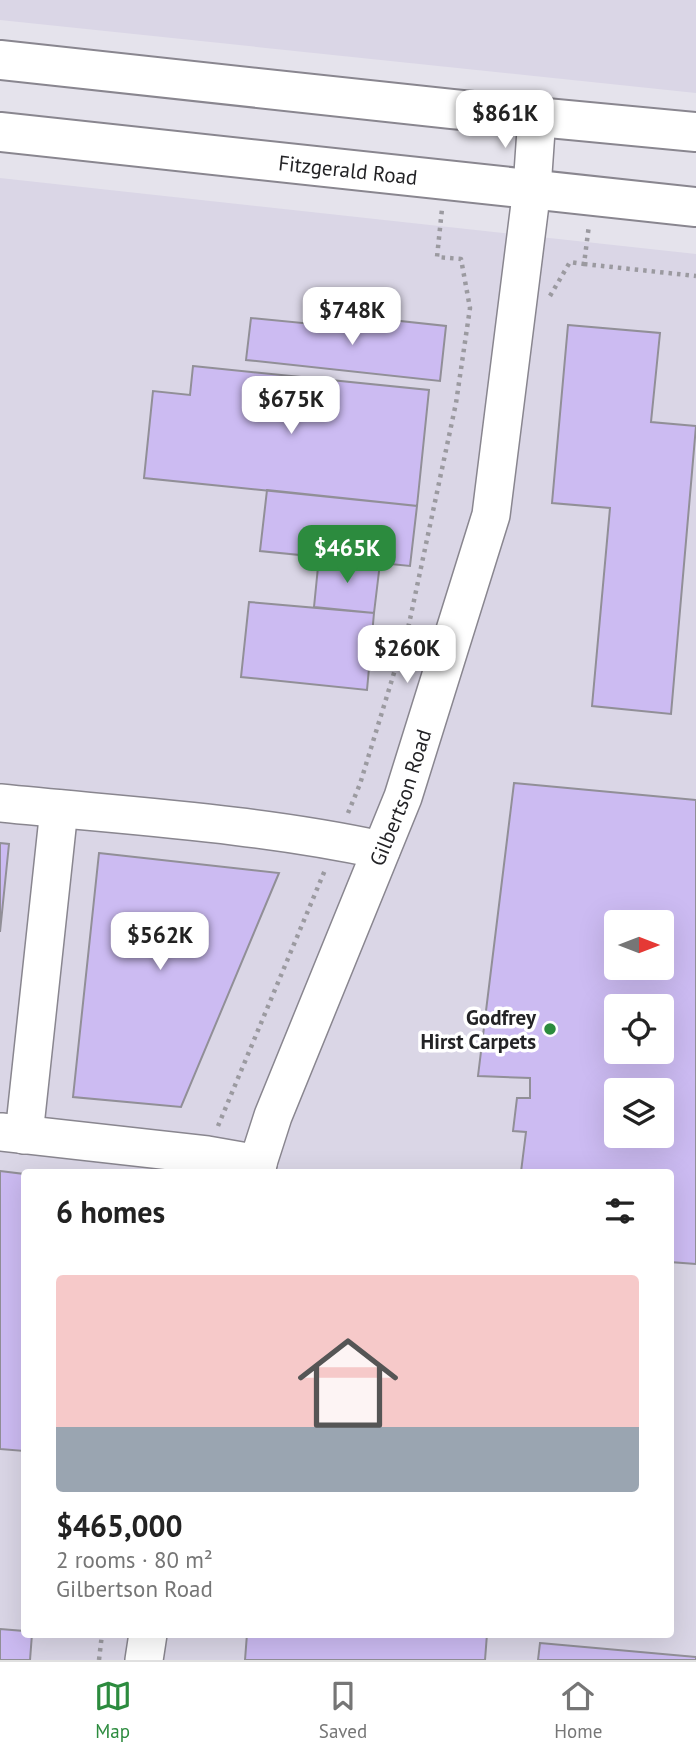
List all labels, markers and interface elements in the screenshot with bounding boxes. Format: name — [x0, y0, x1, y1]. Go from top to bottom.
pin: $861K — [456, 90, 554, 150]
text: $861K — [472, 98, 538, 127]
street label: Fitzgerald Road — [277, 149, 419, 190]
pin: $748K — [303, 288, 401, 347]
text: $748K — [319, 295, 385, 324]
pin: $675K — [242, 376, 340, 436]
text: $675K — [258, 384, 324, 413]
pin: $465K — [298, 526, 396, 585]
text: $465K — [314, 533, 380, 562]
pin: $260K — [358, 626, 456, 685]
text: $260K — [374, 633, 440, 662]
street label: Gilbertson Road — [363, 726, 437, 870]
north arrow — [604, 910, 674, 980]
map controls — [604, 910, 674, 1148]
pin: $562K — [111, 912, 209, 972]
text: $562K — [127, 920, 193, 949]
button: locate — [604, 994, 674, 1064]
place label: Godfrey Hirst Carpets — [421, 1004, 537, 1055]
marker: Godfrey Hirst Carpets — [542, 1021, 558, 1037]
button: layers — [604, 1078, 674, 1148]
text: 6 homes — [56, 1192, 165, 1231]
icon: filters — [601, 1192, 639, 1230]
icon: home — [285, 1320, 411, 1446]
text: $465,000 — [56, 1506, 183, 1545]
text: 2 rooms · 80 m² — [56, 1545, 213, 1574]
text: Gilbertson Road — [56, 1574, 213, 1603]
tab: Map — [94, 1677, 132, 1743]
tab: Saved — [319, 1677, 367, 1743]
tab: Home — [554, 1677, 602, 1743]

